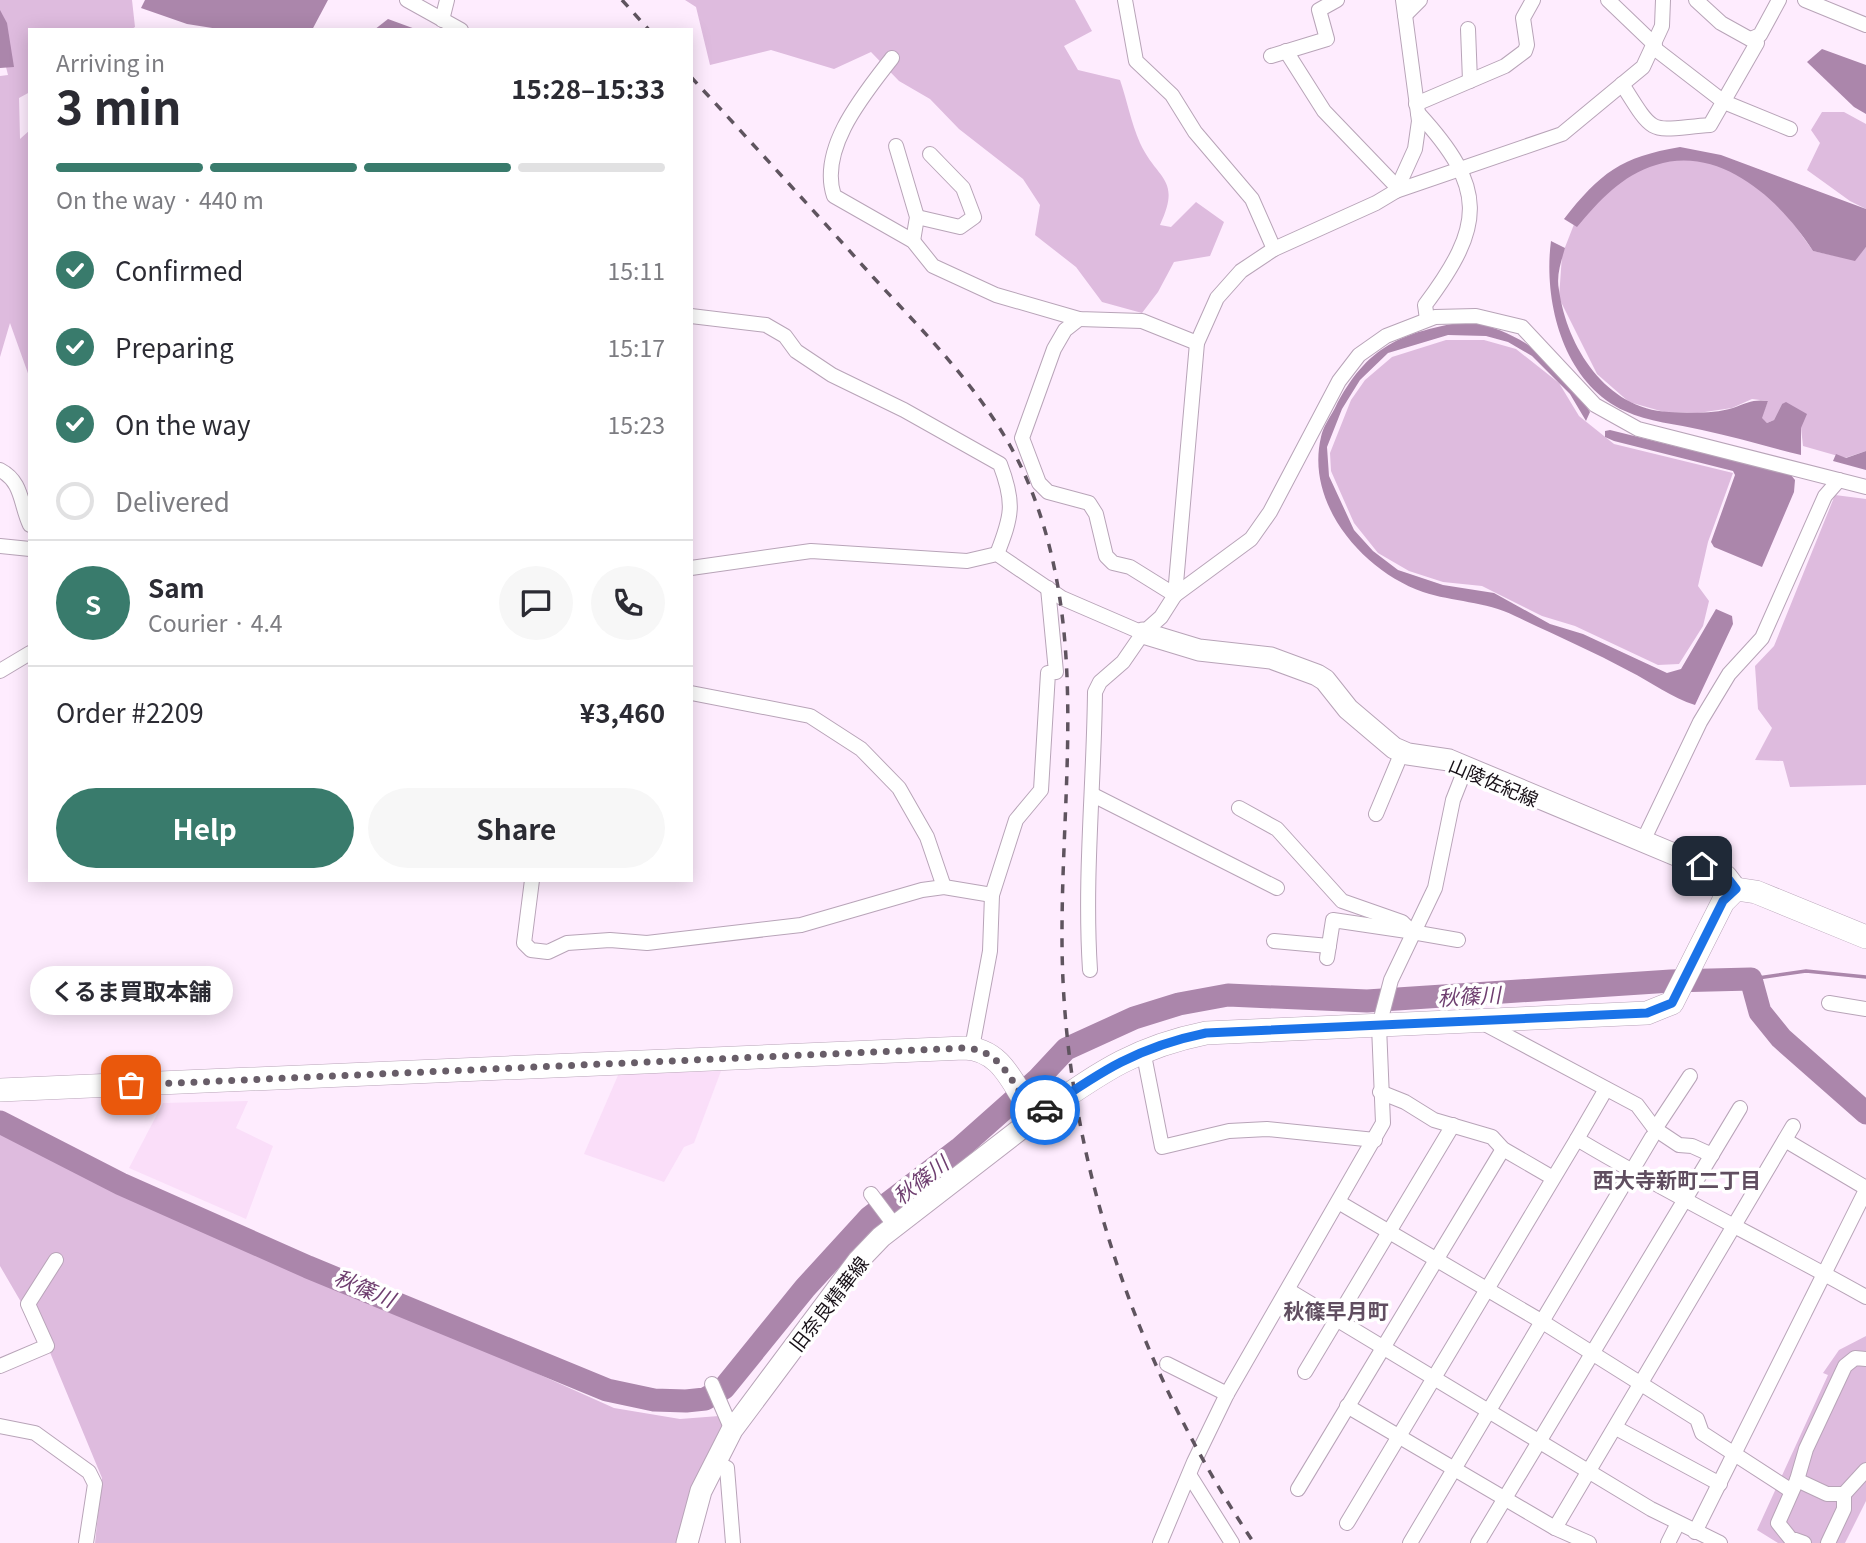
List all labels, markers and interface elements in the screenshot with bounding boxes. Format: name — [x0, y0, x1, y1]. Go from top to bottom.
text: Arriving in — [56, 45, 165, 79]
text: 15:28–15:33 — [511, 69, 665, 106]
text: 3 min — [56, 72, 181, 138]
text: On the way · 440 m — [56, 182, 264, 216]
icon: check — [56, 251, 94, 289]
text: Confirmed — [115, 251, 244, 288]
text: 15:11 — [608, 253, 665, 287]
icon: check — [56, 328, 94, 366]
text: Preparing — [115, 328, 234, 365]
text: 15:17 — [608, 330, 665, 364]
icon: check — [56, 405, 94, 443]
text: On the way — [115, 405, 250, 442]
text: 15:23 — [608, 407, 665, 441]
text: Delivered — [115, 482, 230, 519]
button: chat — [499, 566, 573, 640]
button: phone — [591, 566, 665, 640]
text: Sam — [148, 568, 205, 605]
text: S — [85, 585, 101, 622]
text: Courier · 4.4 — [148, 605, 283, 639]
text: Order #2209 — [56, 693, 204, 730]
text: ¥3,460 — [580, 693, 665, 730]
street label: 山陵佐紀線 — [1445, 750, 1543, 812]
button: Help — [56, 788, 354, 868]
button: Share — [368, 788, 665, 868]
pin — [1672, 836, 1732, 896]
icon: home — [1683, 847, 1721, 885]
callout: くるま買取本舗 — [30, 966, 232, 1015]
text: くるま買取本舗 — [51, 973, 212, 1007]
water label: 秋篠川 — [1437, 978, 1503, 1012]
pin — [101, 1055, 161, 1115]
icon: bag — [112, 1066, 150, 1104]
courier — [1010, 1075, 1080, 1145]
icon: car — [1026, 1091, 1064, 1129]
water label: 秋篠川 — [886, 1147, 956, 1210]
district label: 西大寺新町二丁目 — [1593, 1164, 1761, 1194]
street label: 旧奈良精華線 — [782, 1250, 874, 1356]
water label: 秋篠川 — [330, 1261, 402, 1314]
district label: 秋篠早月町 — [1284, 1295, 1389, 1325]

